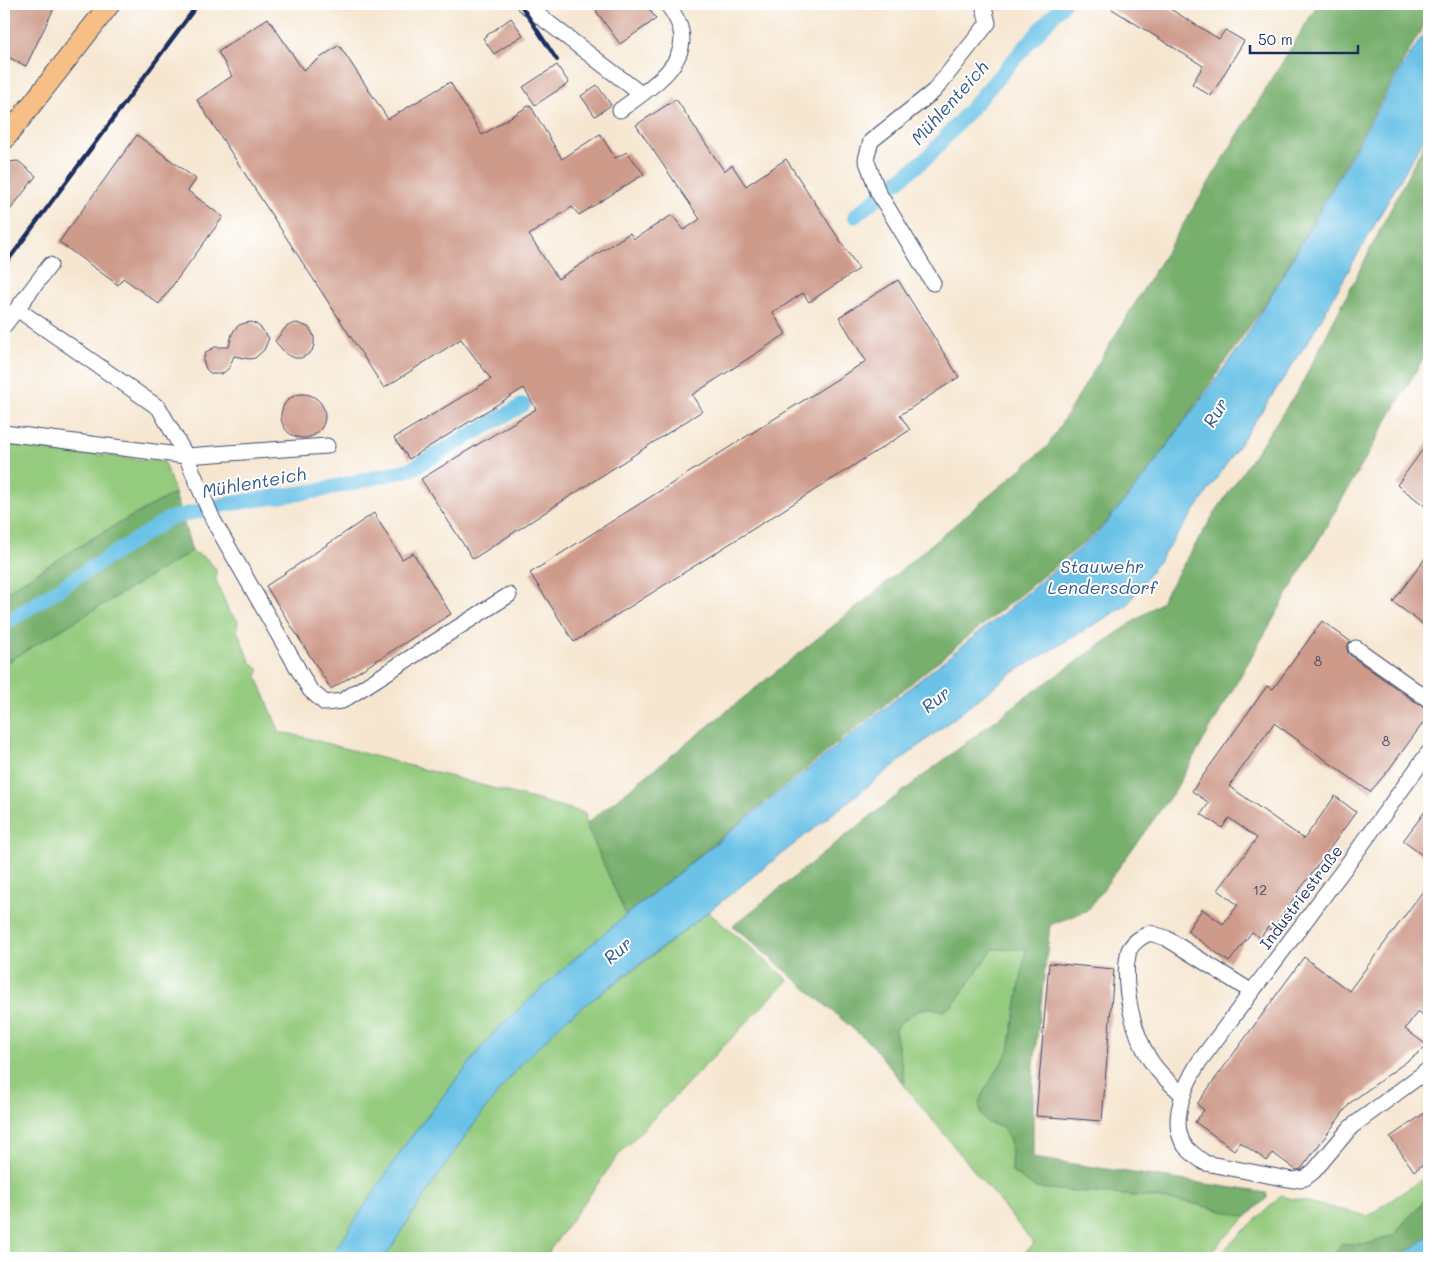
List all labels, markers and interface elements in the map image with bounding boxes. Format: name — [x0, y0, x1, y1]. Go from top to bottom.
scale bar — [1250, 22, 1358, 54]
text: 50 m — [1258, 29, 1293, 49]
water label: Mühlenteich — [905, 55, 993, 149]
water label: Rur — [1197, 393, 1233, 432]
water label: Mühlenteich — [200, 461, 308, 503]
water label: Stauwehr Lendersdorf — [1047, 554, 1159, 599]
house number: 8 — [1314, 651, 1322, 670]
water label: Rur — [916, 680, 955, 718]
house number: 8 — [1382, 731, 1390, 750]
street label: Industriestraße — [1255, 840, 1347, 953]
house number: 12 — [1253, 880, 1267, 899]
water label: Rur — [598, 931, 637, 969]

